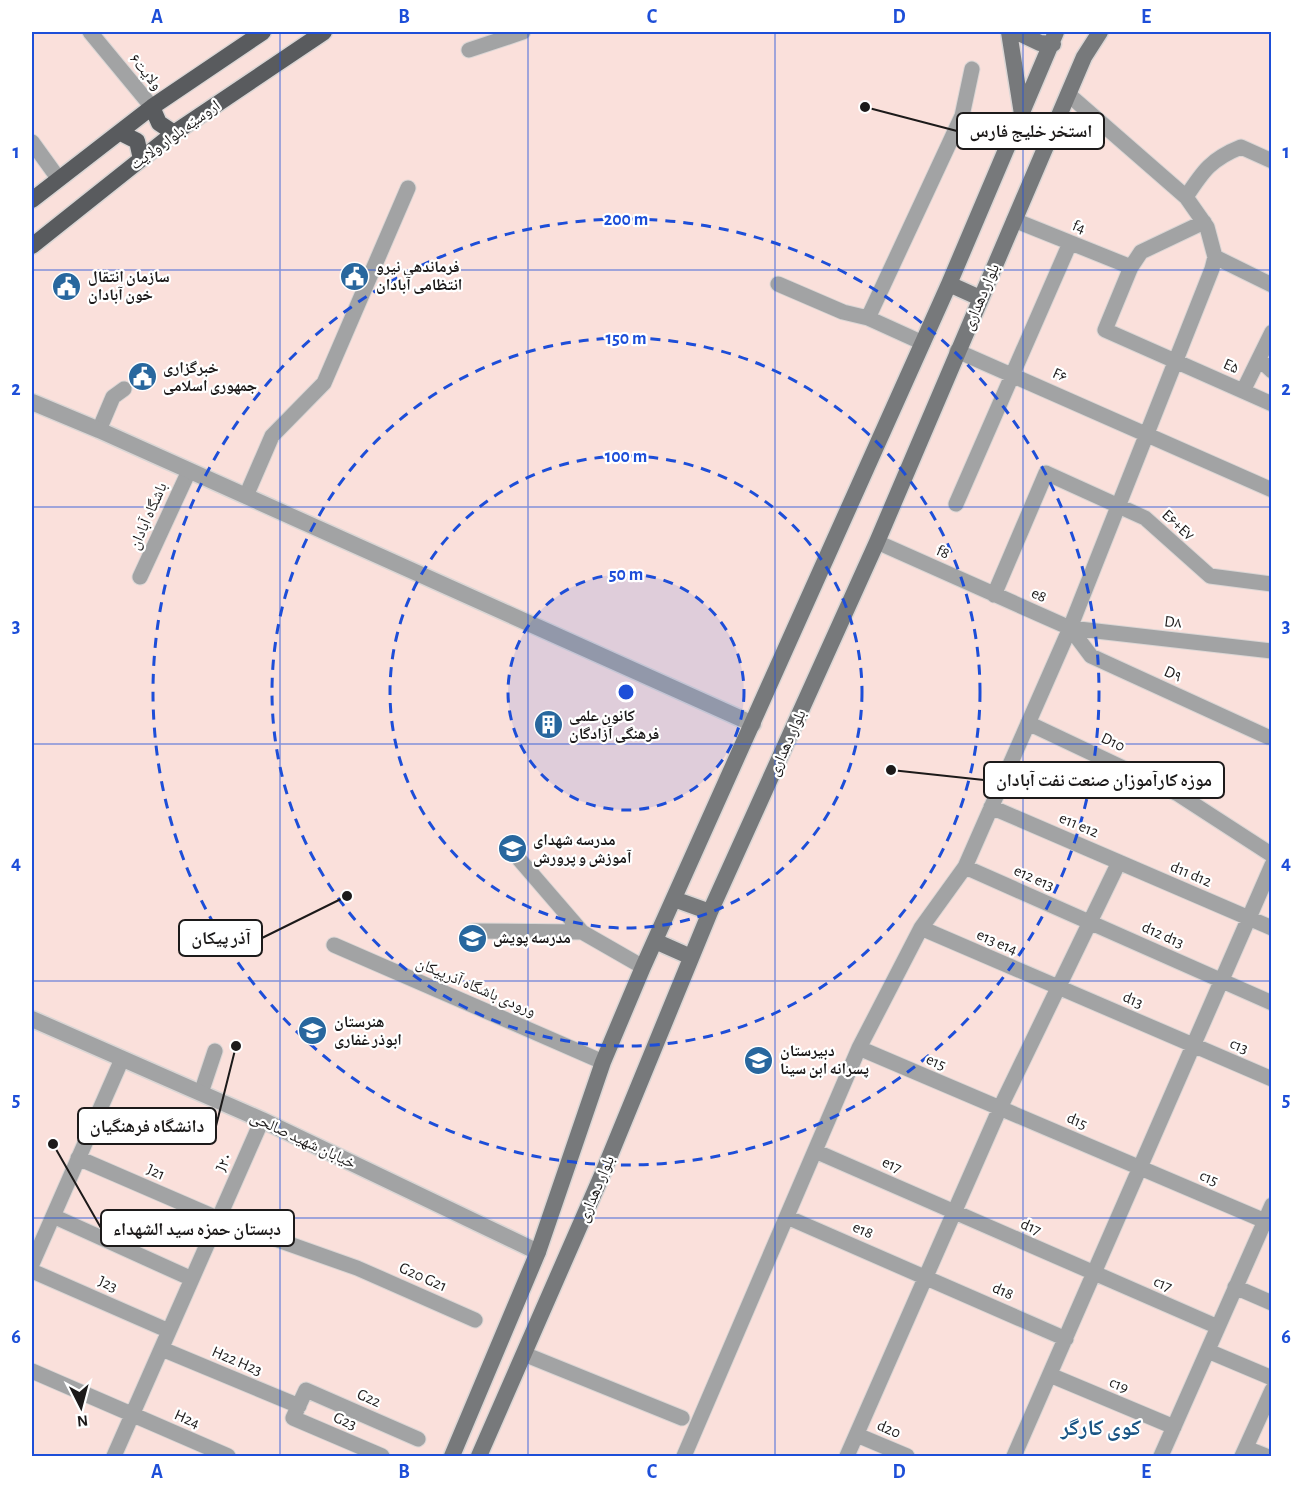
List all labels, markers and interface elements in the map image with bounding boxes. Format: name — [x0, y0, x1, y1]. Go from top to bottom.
text: A — [151, 7, 163, 27]
text: B — [398, 7, 410, 27]
text: C — [647, 7, 658, 27]
text: D — [892, 7, 906, 27]
text: E — [1141, 7, 1151, 27]
street label: ولایت۶ — [126, 51, 165, 94]
street label: اروسیّه بلوار ولایت — [127, 97, 223, 174]
callout: استخر خلیج فارس — [957, 113, 1104, 149]
text: استخر خلیج فارس — [970, 123, 1092, 143]
text: 1 — [12, 142, 20, 162]
text: 1 — [1282, 142, 1290, 162]
text: 200 m — [604, 211, 648, 229]
street label: f4 — [1070, 217, 1088, 237]
place label: فرماندهی نیرو انتظامی آبادان — [376, 259, 462, 294]
public building icon: فرماندهی نیرو انتظامی آبادان — [339, 260, 371, 292]
street label: بلوار دهداری — [960, 261, 1004, 333]
place label: سازمان انتقال خون آبادان — [88, 269, 170, 304]
public building icon: سازمان انتقال خون آبادان — [51, 270, 83, 302]
text: 150 m — [606, 330, 646, 348]
street label: E۵ — [1221, 356, 1241, 376]
place label: خبرگزاری جمهوری اسلامی — [163, 360, 257, 395]
public building icon: خبرگزاری جمهوری اسلامی — [126, 361, 158, 393]
street label: F۶ — [1050, 365, 1070, 385]
text: 2 — [11, 379, 21, 399]
text: 2 — [1281, 379, 1291, 399]
text: 100 m — [605, 448, 647, 466]
street label: باشگاه آبادان — [125, 480, 172, 553]
street label: E۶+E۷ — [1159, 506, 1197, 544]
street label: f8 — [934, 542, 952, 562]
text: 50 m — [609, 566, 643, 584]
street label: e8 — [1029, 585, 1049, 605]
street label: D۸ — [1163, 613, 1183, 631]
text: 3 — [12, 616, 20, 636]
text: 3 — [1282, 616, 1290, 636]
street label: D۹ — [1162, 663, 1184, 685]
centre of rings — [616, 682, 636, 702]
street label: بلوار دهداری — [765, 707, 811, 779]
place label: کانون علمی فرهنگی آزادگان — [569, 708, 660, 743]
building icon: کانون علمی فرهنگی آزادگان — [532, 709, 564, 741]
street label: D10 — [1099, 729, 1127, 755]
callout: موزه کارآموزان صنعت نفت آبادان — [984, 762, 1224, 798]
text: موزه کارآموزان صنعت نفت آبادان — [996, 770, 1212, 791]
street label: e11 e12 — [1057, 810, 1101, 840]
place label: مدرسه شهدای آموزش و پرورش — [533, 832, 632, 867]
school or university icon: مدرسه شهدای آموزش و پرورش — [496, 833, 528, 865]
text: 4 — [11, 853, 21, 873]
text: 4 — [1281, 853, 1291, 873]
street label: d11 d12 — [1168, 858, 1214, 890]
street label: e12 e13 — [1011, 862, 1057, 894]
street label: d12 d13 — [1140, 919, 1186, 951]
callout: آذر پیکان — [179, 920, 262, 956]
school or university icon: مدرسه پویش — [456, 922, 488, 954]
street label: e13 e14 — [974, 926, 1020, 958]
text: آذر پیکان — [191, 928, 251, 949]
place label: مدرسه پویش — [493, 930, 571, 947]
street label: ورودی باشگاه آذرپیکان — [413, 954, 539, 1021]
street label: d13 — [1120, 989, 1146, 1011]
place label: هنرستان ابوذر غفاری — [334, 1014, 402, 1049]
school or university icon: هنرستان ابوذر غفاری — [297, 1015, 329, 1047]
street label: c13 — [1227, 1035, 1251, 1057]
place label: دبیرستان پسرانه ابن سینا — [780, 1043, 869, 1078]
school or university icon: دبیرستان پسرانه ابن سینا — [743, 1044, 775, 1076]
street label: e15 — [924, 1051, 948, 1073]
text: 5 — [12, 1090, 20, 1110]
text: 5 — [1282, 1090, 1290, 1110]
callout: دانشگاه فرهنگیان — [78, 1108, 216, 1144]
street label: خیابان شهید صالحی — [247, 1109, 358, 1173]
street label: d15 — [1064, 1110, 1090, 1132]
text: دانشگاه فرهنگیان — [90, 1117, 205, 1137]
street label: J۲۰ — [213, 1150, 235, 1174]
street label: بلوار دهداری — [575, 1153, 619, 1225]
street label: e17 — [880, 1154, 904, 1176]
street label: J21 — [145, 1161, 167, 1183]
street label: c15 — [1197, 1167, 1221, 1189]
callout: دبستان حمزه سید الشهداء — [101, 1210, 294, 1246]
street label: d17 — [1018, 1216, 1044, 1239]
street label: e18 — [850, 1219, 876, 1241]
text: دبستان حمزه سید الشهداء — [113, 1221, 281, 1240]
street label: G20 G21 — [397, 1259, 449, 1295]
street label: J23 — [96, 1273, 120, 1295]
street label: c17 — [1151, 1273, 1175, 1295]
street label: d18 — [990, 1279, 1016, 1303]
text: 6 — [11, 1327, 21, 1347]
text: 6 — [1281, 1327, 1291, 1347]
street label: H22 H23 — [209, 1343, 265, 1379]
street label: c19 — [1107, 1374, 1131, 1396]
north arrow — [51, 1377, 111, 1437]
street label: G22 — [355, 1386, 383, 1410]
street label: H24 — [172, 1406, 202, 1432]
street label: G23 — [331, 1409, 359, 1433]
text: N — [76, 1412, 89, 1429]
street label: d20 — [875, 1417, 903, 1441]
district label: کوی کارگر — [1060, 1417, 1142, 1441]
text: A — [151, 1462, 163, 1482]
text: B — [398, 1462, 410, 1482]
text: C — [647, 1462, 658, 1482]
text: D — [892, 1462, 906, 1482]
text: E — [1141, 1462, 1151, 1482]

